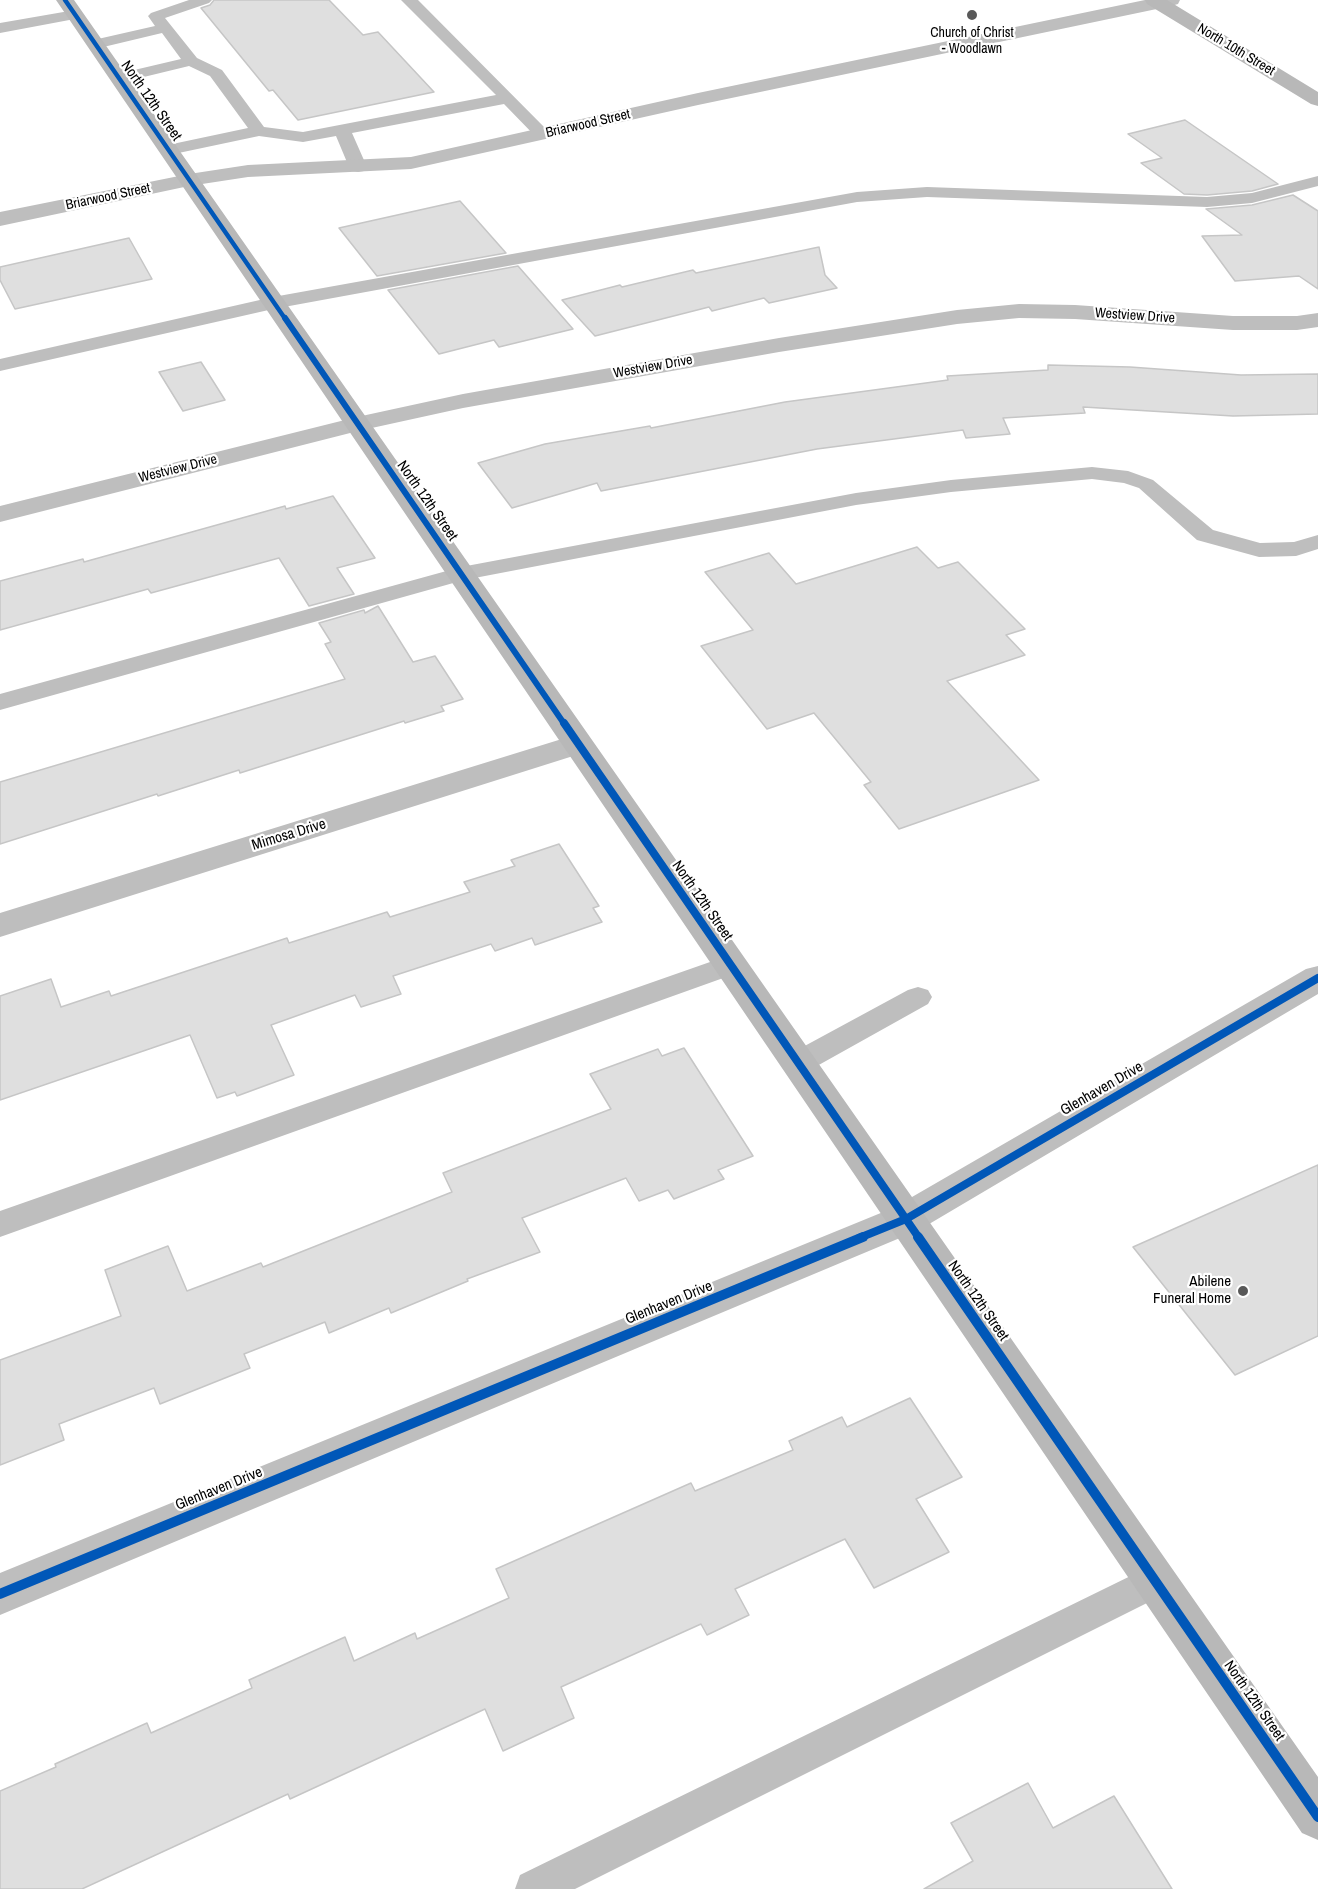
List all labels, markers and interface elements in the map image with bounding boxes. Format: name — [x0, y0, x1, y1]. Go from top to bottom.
marker: Church of Christ - Woodlawn — [965, 8, 979, 22]
street label: North 10th Street — [1194, 20, 1278, 80]
place label: Church of Christ - Woodlawn — [930, 25, 1014, 57]
street label: North 12th Street — [117, 57, 185, 145]
street label: Briarwood Street — [544, 106, 632, 142]
street label: Briarwood Street — [64, 180, 152, 214]
street label: Westview Drive — [1094, 305, 1176, 327]
street label: Westview Drive — [612, 352, 694, 382]
street label: Westview Drive — [137, 451, 219, 487]
street label: North 12th Street — [393, 457, 461, 545]
street label: Mimosa Drive — [250, 815, 328, 855]
street label: North 12th Street — [668, 857, 736, 945]
street label: Glenhaven Drive — [1058, 1058, 1146, 1120]
street label: North 12th Street — [944, 1257, 1012, 1345]
place label: Abilene Funeral Home — [1153, 1273, 1231, 1308]
street label: Glenhaven Drive — [623, 1277, 715, 1329]
marker: Abilene Funeral Home — [1236, 1284, 1250, 1298]
street label: Glenhaven Drive — [173, 1463, 265, 1515]
street label: North 12th Street — [1220, 1657, 1288, 1745]

